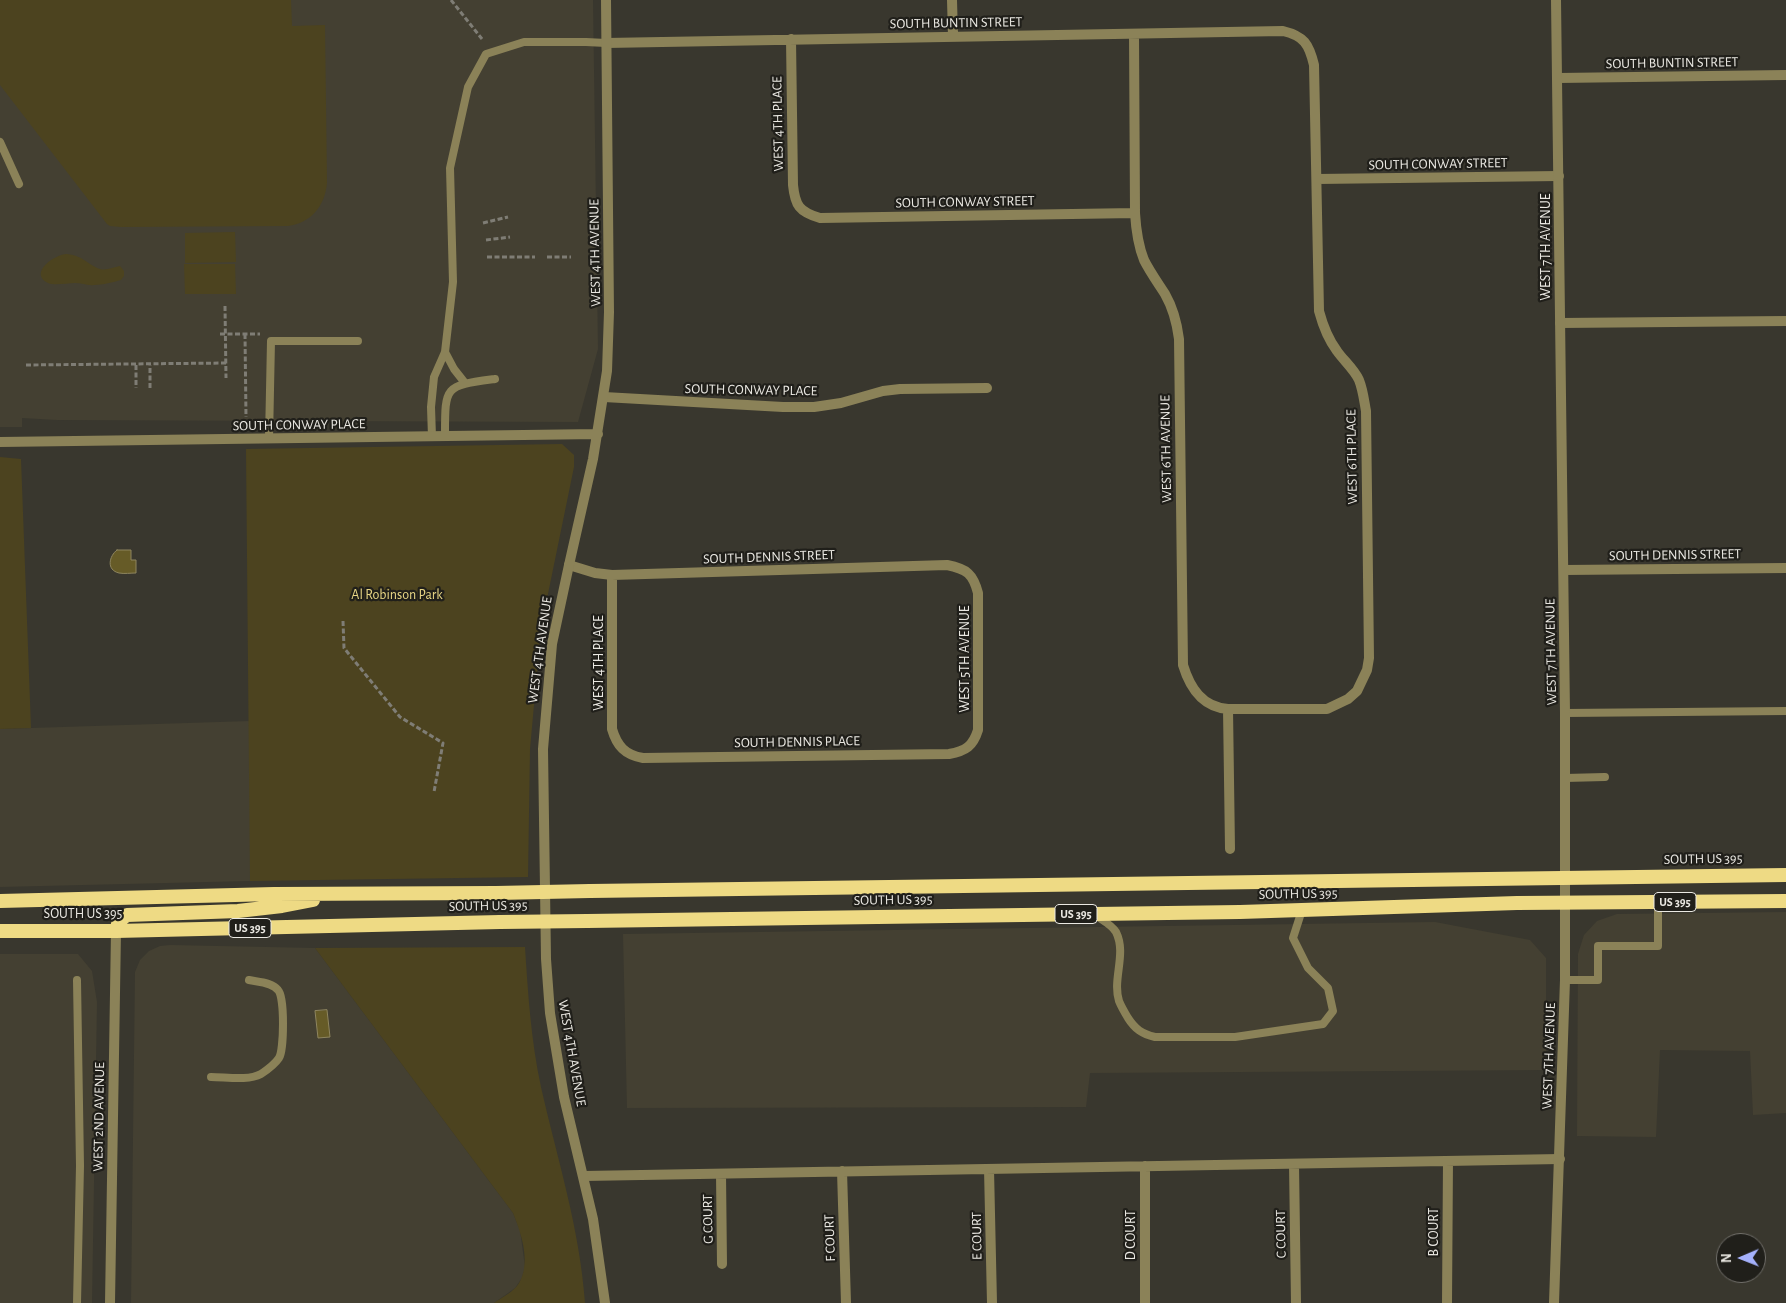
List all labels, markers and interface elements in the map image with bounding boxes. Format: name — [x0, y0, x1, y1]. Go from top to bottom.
street label: SOUTH BUNTIN STREET — [890, 13, 1022, 33]
street label: SOUTH BUNTIN STREET — [1606, 53, 1738, 73]
street label: WEST 4TH PLACE — [769, 76, 787, 172]
street label: SOUTH CONWAY STREET — [1368, 154, 1508, 174]
street label: SOUTH CONWAY STREET — [895, 192, 1035, 212]
street label: WEST 7TH AVENUE — [1538, 194, 1554, 300]
street label: WEST 4TH AVENUE — [586, 199, 604, 307]
street label: SOUTH CONWAY PLACE — [684, 380, 818, 400]
street label: WEST 6TH AVENUE — [1157, 395, 1175, 503]
street label: WEST 6TH PLACE — [1343, 409, 1361, 505]
street label: SOUTH CONWAY PLACE — [232, 415, 366, 435]
street label: SOUTH DENNIS STREET — [1609, 545, 1741, 565]
street label: SOUTH DENNIS STREET — [703, 546, 835, 568]
park label: Al Robinson Park — [351, 587, 443, 603]
street label: WEST 4TH AVENUE — [524, 595, 556, 705]
street label: WEST 7TH AVENUE — [1542, 598, 1560, 706]
street label: WEST 5TH AVENUE — [957, 606, 973, 712]
street label: WEST 4TH PLACE — [591, 615, 607, 711]
street label: SOUTH DENNIS PLACE — [734, 733, 860, 751]
street label: SOUTH US 395 — [1663, 850, 1743, 868]
street label: SOUTH US 395 — [1258, 885, 1338, 903]
street label: SOUTH US 395 — [853, 891, 933, 909]
road number: US 395 — [1654, 892, 1696, 912]
street label: SOUTH US 395 — [448, 897, 528, 915]
road number: US 395 — [1055, 904, 1097, 924]
street label: SOUTH US 395 — [44, 906, 122, 922]
road number: US 395 — [229, 918, 271, 938]
street label: WEST 4TH AVENUE — [554, 998, 590, 1108]
street label: WEST 7TH AVENUE — [1539, 1002, 1559, 1110]
street label: WEST 2ND AVENUE — [90, 1062, 108, 1172]
street label: G COURT — [699, 1194, 717, 1244]
street label: B COURT — [1426, 1208, 1442, 1256]
street label: D COURT — [1123, 1210, 1139, 1260]
street label: C COURT — [1272, 1210, 1290, 1258]
street label: E COURT — [968, 1212, 986, 1260]
street label: F COURT — [821, 1214, 839, 1262]
north arrow — [1716, 1233, 1766, 1283]
text: N — [1720, 1253, 1734, 1263]

